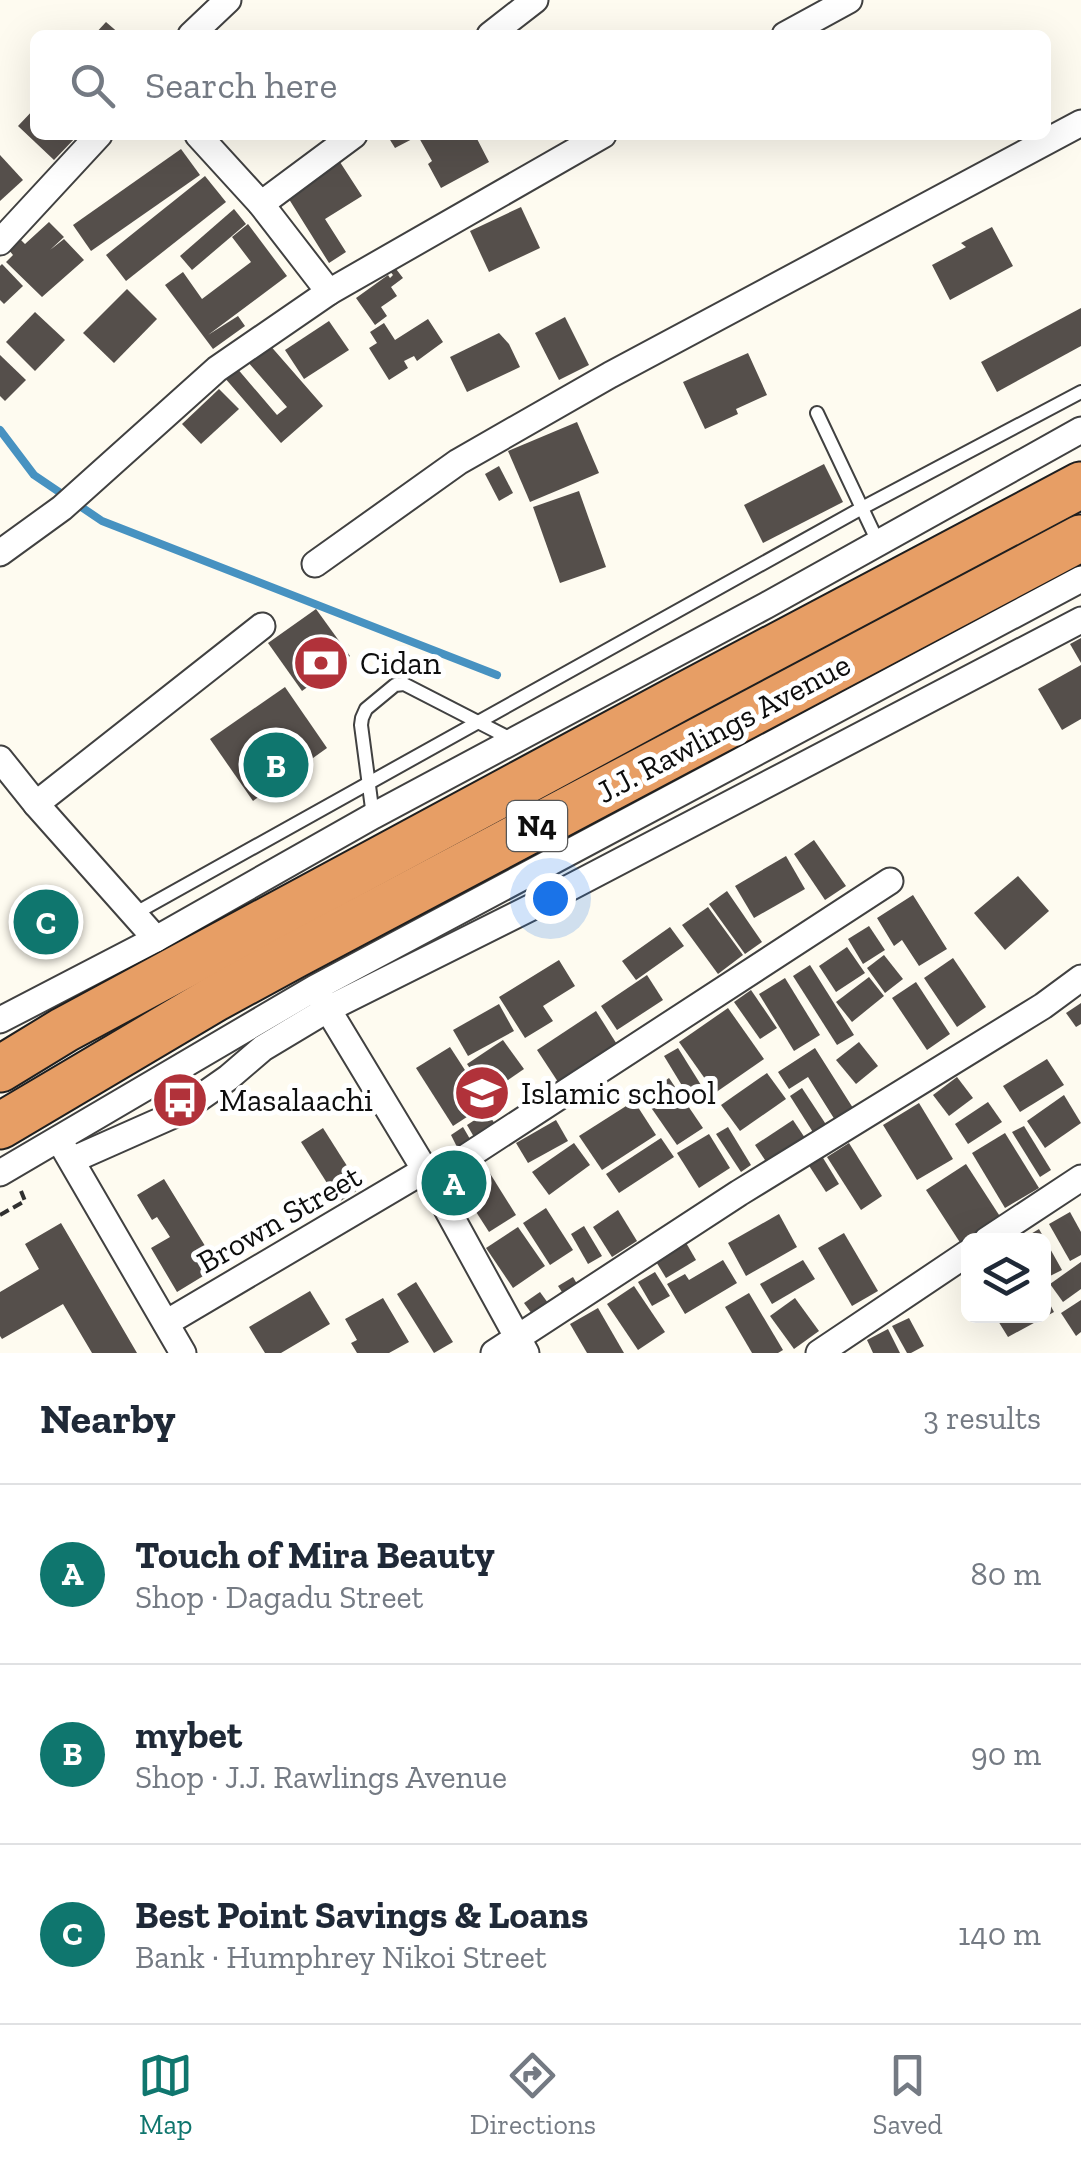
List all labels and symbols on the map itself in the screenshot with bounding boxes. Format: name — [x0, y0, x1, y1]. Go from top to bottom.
bank icon: Cidan — [291, 633, 351, 693]
place label: Cidan — [360, 644, 442, 682]
street label: J.J. Rawlings Avenue — [590, 645, 856, 811]
pin: B — [244, 728, 308, 802]
road number: N4 — [507, 801, 567, 851]
your location — [525, 873, 576, 924]
pin: C — [13, 884, 78, 960]
school or university icon: Islamic school — [452, 1063, 512, 1123]
bus stop icon: Masalaachi — [150, 1070, 210, 1130]
place label: Islamic school — [521, 1074, 716, 1112]
place label: Masalaachi — [219, 1081, 373, 1119]
pin: A — [422, 1146, 486, 1220]
street label: Brown Street — [190, 1157, 368, 1281]

